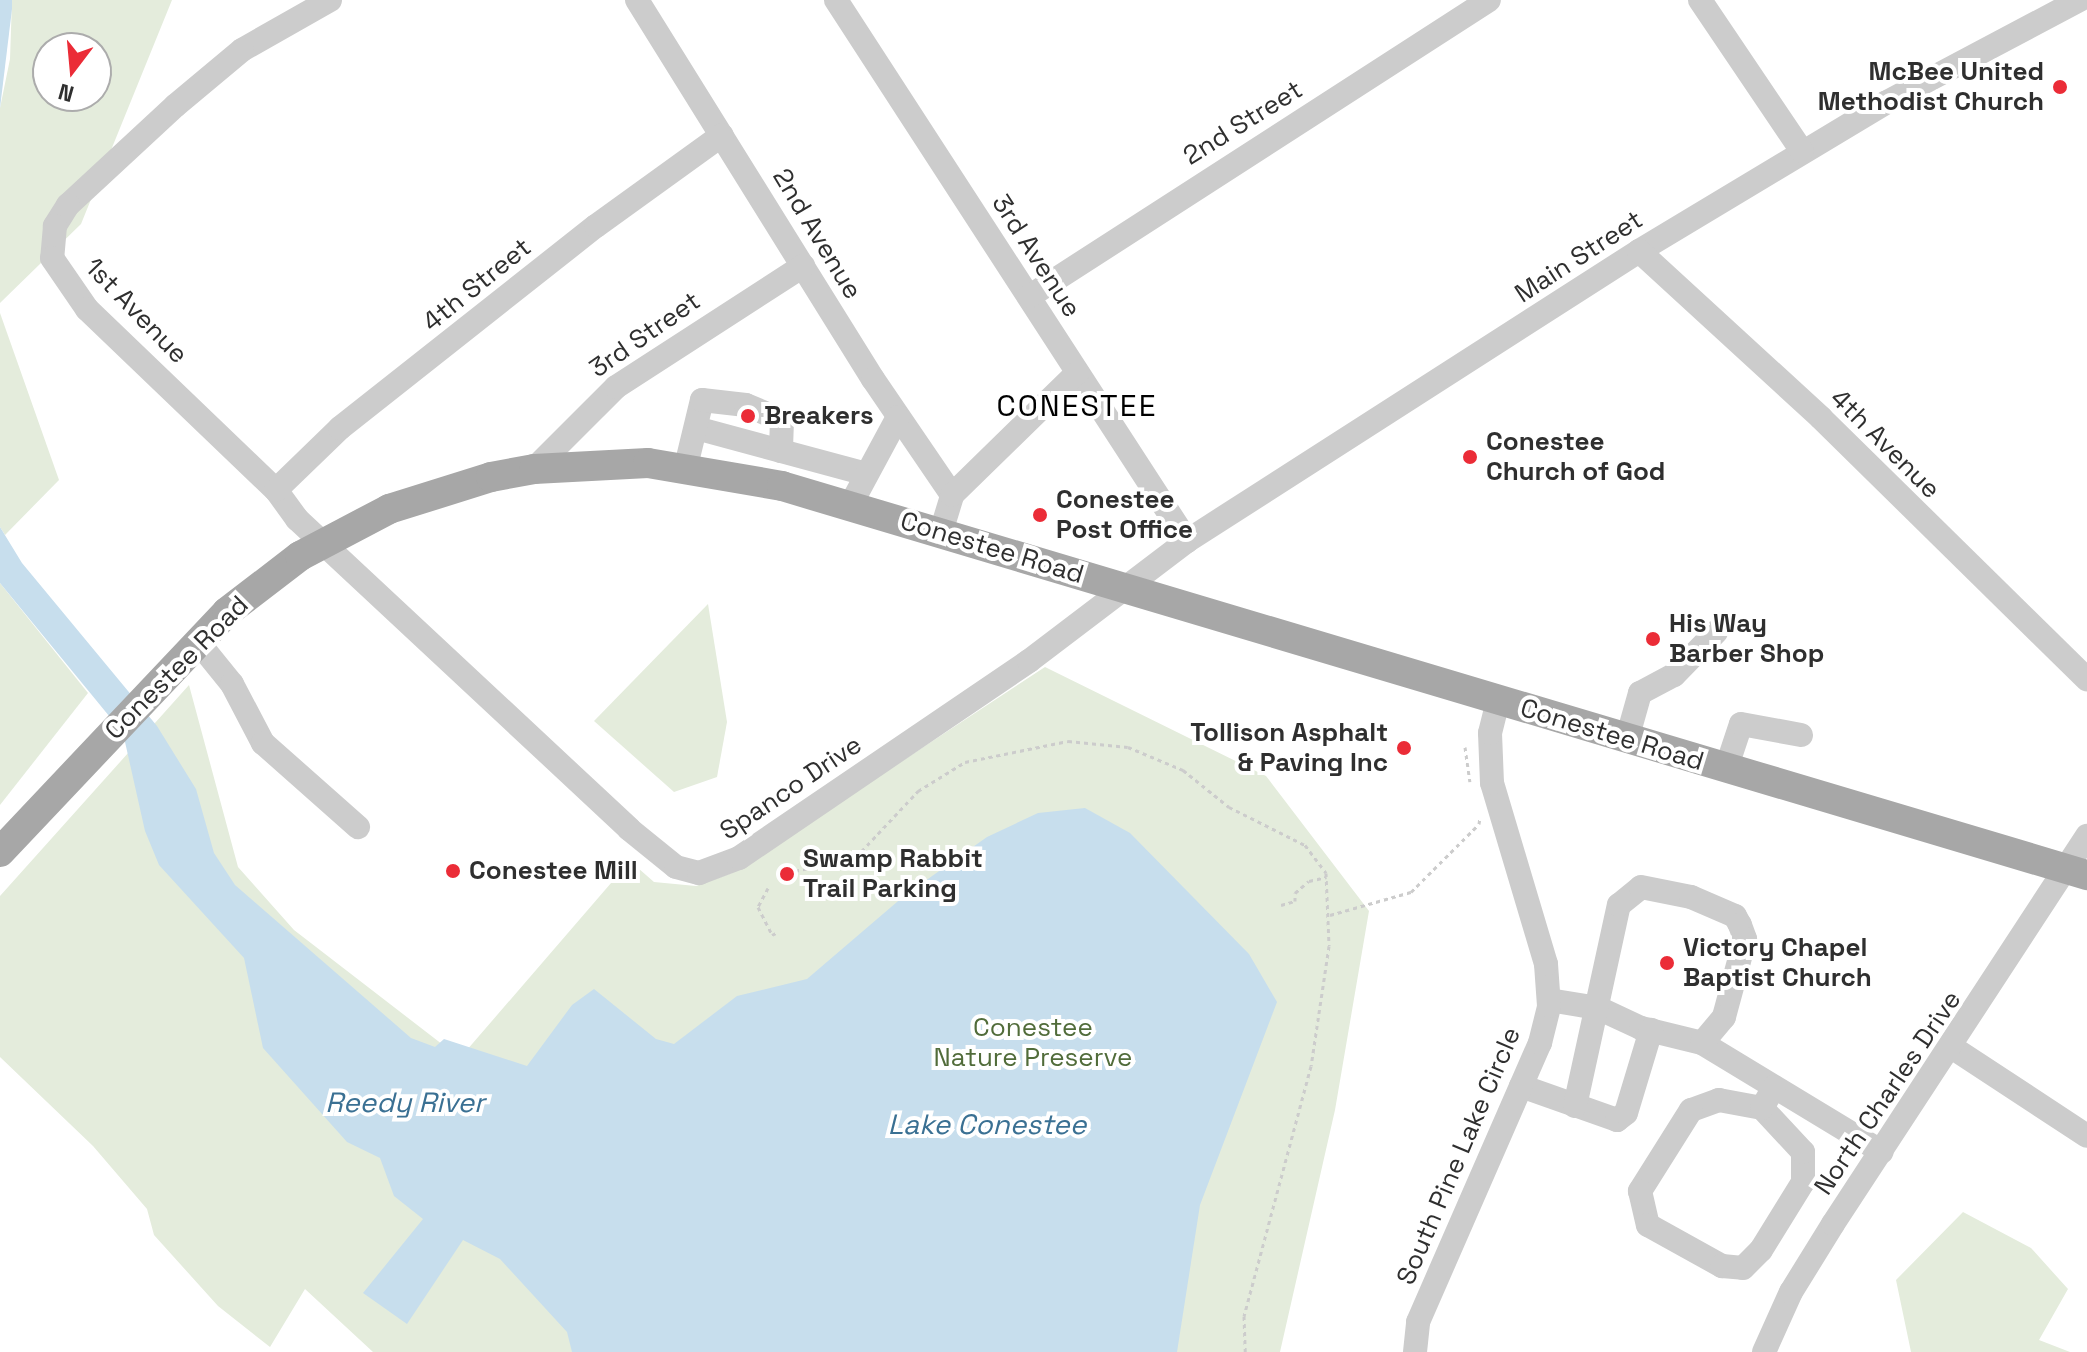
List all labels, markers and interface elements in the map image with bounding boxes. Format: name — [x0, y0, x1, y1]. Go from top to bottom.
north arrow — [32, 32, 112, 112]
place label: McBee United Methodist Church — [1818, 56, 2044, 118]
street label: 2nd Street — [1178, 74, 1308, 172]
text: N — [55, 78, 77, 109]
marker: McBee United Methodist Church — [2051, 78, 2069, 96]
street label: 2nd Avenue — [766, 163, 868, 305]
street label: 3rd Avenue — [985, 189, 1087, 323]
street label: Main Street — [1509, 204, 1649, 310]
street label: 4th Street — [417, 232, 537, 338]
street label: 1st Avenue — [78, 252, 194, 370]
street label: 3rd Street — [584, 286, 706, 384]
street label: 4th Avenue — [1824, 383, 1946, 505]
district label: CONESTEE — [996, 388, 1158, 424]
place label: Breakers — [764, 400, 874, 432]
marker: Breakers — [739, 407, 757, 425]
place label: Conestee Church of God — [1486, 426, 1665, 488]
marker: Conestee Church of God — [1461, 448, 1479, 466]
place label: Conestee Post Office — [1056, 484, 1193, 546]
street label: Conestee Road — [896, 505, 1088, 591]
marker: Conestee Post Office — [1031, 506, 1049, 524]
street label: Conestee Road — [99, 590, 255, 746]
place label: His Way Barber Shop — [1669, 608, 1824, 670]
marker: His Way Barber Shop — [1644, 630, 1662, 648]
street label: Conestee Road — [1516, 692, 1708, 778]
place label: Tollison Asphalt & Paving Inc — [1190, 717, 1388, 778]
street label: Spanco Drive — [714, 729, 868, 847]
marker: Tollison Asphalt & Paving Inc — [1395, 739, 1413, 757]
place label: Swamp Rabbit Trail Parking — [803, 843, 983, 904]
place label: Conestee Mill — [469, 855, 638, 887]
marker: Conestee Mill — [444, 862, 462, 880]
marker: Swamp Rabbit Trail Parking — [778, 865, 796, 883]
place label: Victory Chapel Baptist Church — [1683, 932, 1872, 994]
marker: Victory Chapel Baptist Church — [1658, 954, 1676, 972]
street label: North Charles Drive — [1808, 985, 1968, 1201]
park label: Conestee Nature Preserve — [934, 1012, 1132, 1074]
street label: South Pine Lake Circle — [1391, 1023, 1527, 1289]
water label: Reedy River — [325, 1085, 485, 1119]
water label: Lake Conestee — [888, 1107, 1086, 1141]

